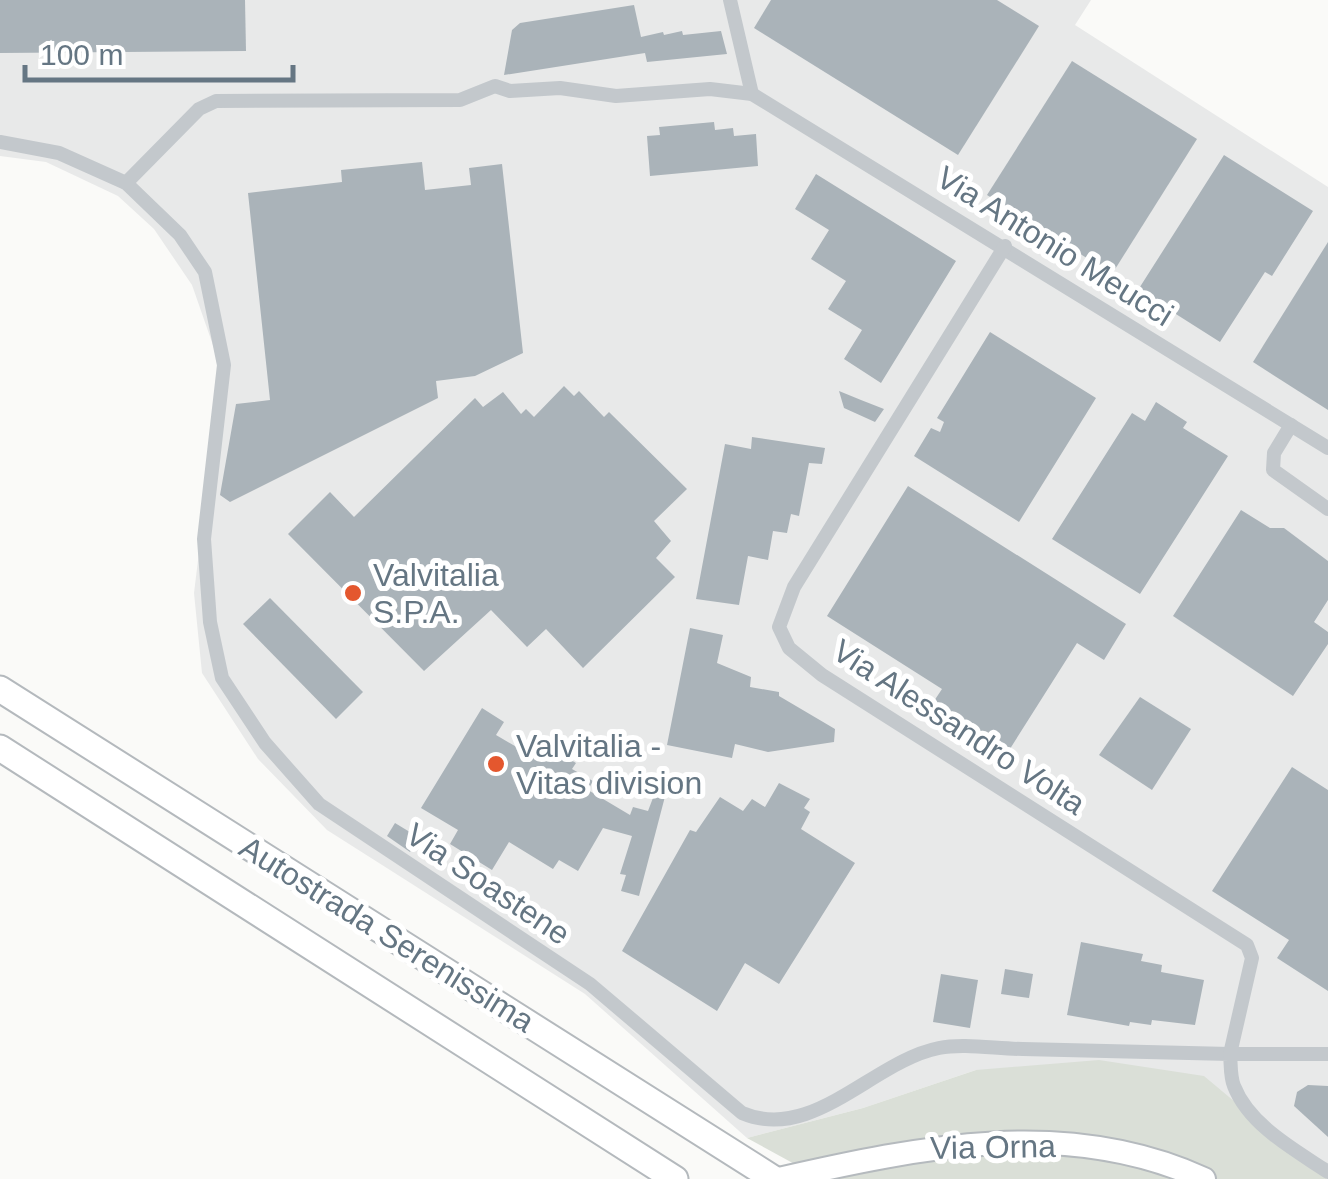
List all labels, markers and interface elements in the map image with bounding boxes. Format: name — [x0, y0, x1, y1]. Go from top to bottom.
scale bar — [25, 20, 292, 82]
text: 100 m — [40, 38, 123, 71]
street label: Via Antonio Meucci — [930, 159, 1180, 333]
place label: Valvitalia S.P.A. — [373, 557, 499, 630]
marker: Valvitalia S.P.A. — [342, 582, 364, 604]
street label: Via Alessandro Volta — [826, 632, 1092, 822]
place label: Valvitalia - Vitas division — [516, 728, 702, 801]
marker: Valvitalia - Vitas division — [485, 753, 507, 775]
street label: Via Soastene — [399, 816, 577, 952]
street label: Autostrada Serenissima — [233, 829, 541, 1039]
street label: Via Orna — [930, 1128, 1056, 1166]

